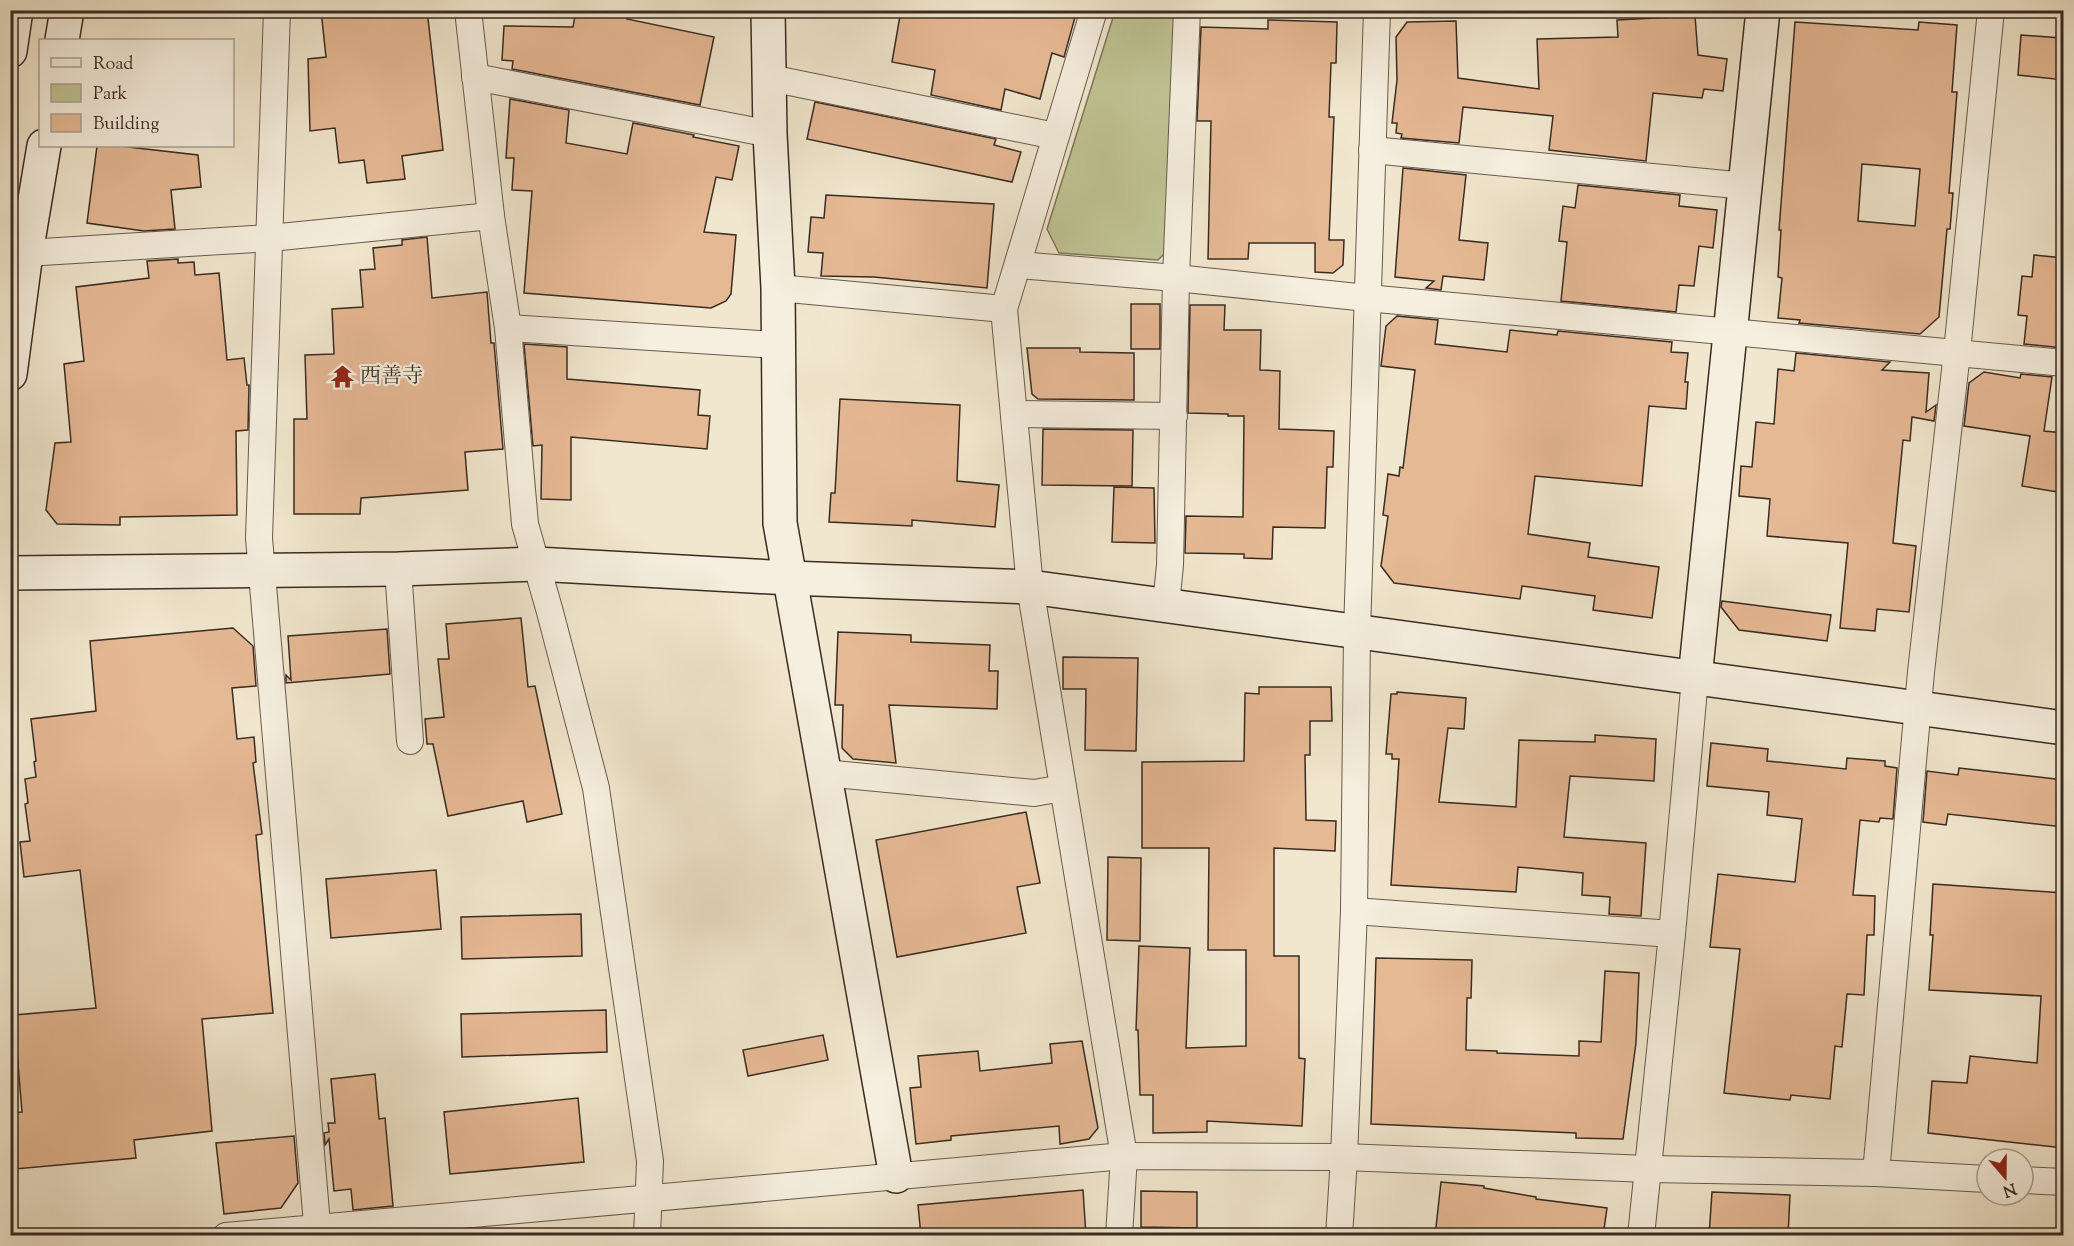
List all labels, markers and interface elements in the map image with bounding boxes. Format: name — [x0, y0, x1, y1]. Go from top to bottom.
legend — [39, 39, 234, 147]
text: Road — [93, 52, 133, 78]
text: Park — [93, 82, 128, 108]
text: Building — [93, 112, 159, 138]
place label: 西善寺 — [360, 362, 423, 392]
temple icon: 西善寺 — [329, 364, 355, 390]
north arrow — [1975, 1147, 2035, 1207]
text: N — [1999, 1176, 2019, 1202]

